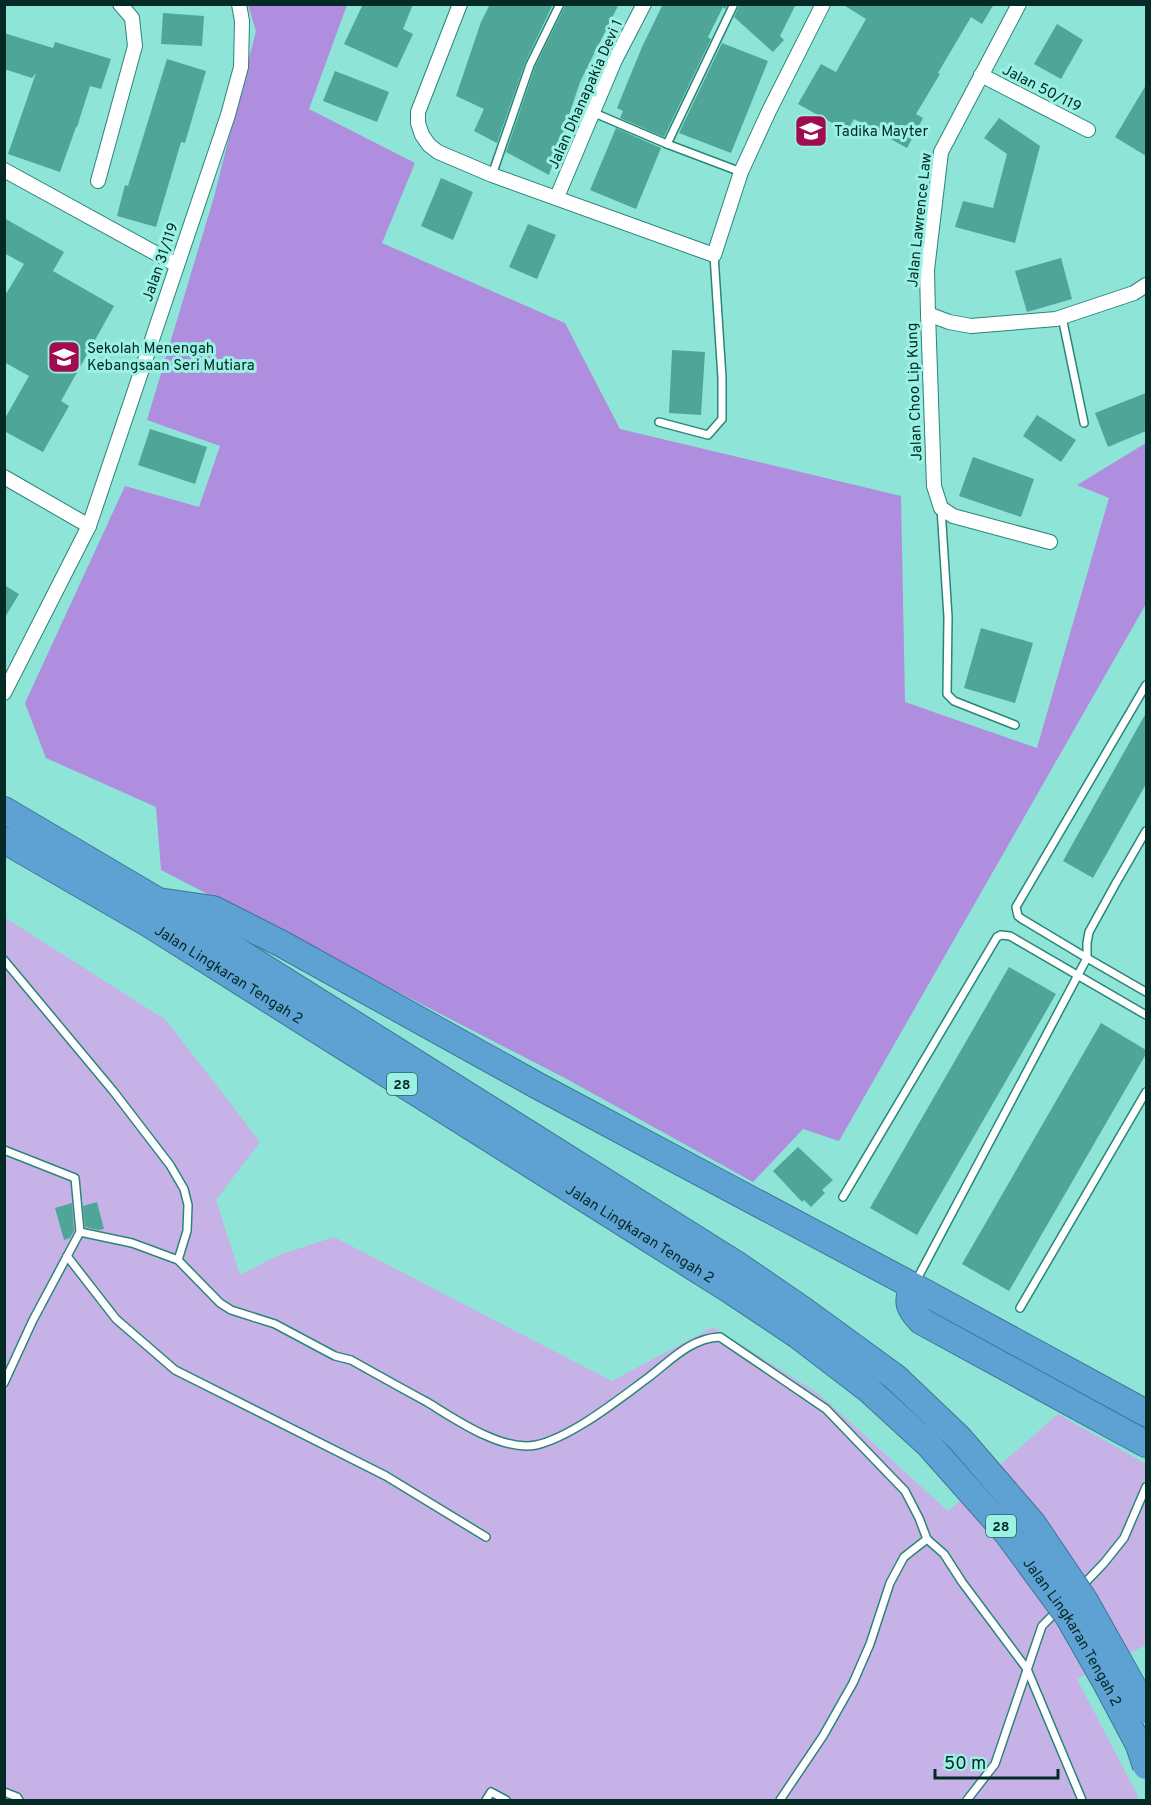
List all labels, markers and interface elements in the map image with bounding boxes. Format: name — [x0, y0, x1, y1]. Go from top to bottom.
street label: Jalan Dhanapakia Devi 1 — [545, 17, 628, 172]
street label: Jalan 50/119 — [998, 61, 1084, 117]
school or university icon: Tadika Mayter — [793, 113, 829, 149]
place label: Tadika Mayter — [834, 123, 928, 142]
street label: Jalan Lawrence Law — [904, 152, 937, 288]
street label: Jalan 31/119 — [139, 221, 184, 304]
street label: Jalan Choo Lip Kung — [904, 322, 927, 462]
school or university icon: Sekolah Menengah Kebangsaan Seri Mutiara — [46, 339, 82, 375]
place label: Sekolah Menengah Kebangsaan Seri Mutiara — [87, 340, 255, 376]
street label: Jalan Lingkaran Tengah 2 — [150, 922, 306, 1030]
road number: 28 — [387, 1073, 417, 1095]
street label: Jalan Lingkaran Tengah 2 — [561, 1181, 717, 1289]
road number: 28 — [986, 1515, 1016, 1537]
street label: Jalan Lingkaran Tengah 2 — [1018, 1555, 1125, 1710]
scale bar — [935, 1742, 1058, 1780]
text: 50 m — [944, 1753, 986, 1776]

